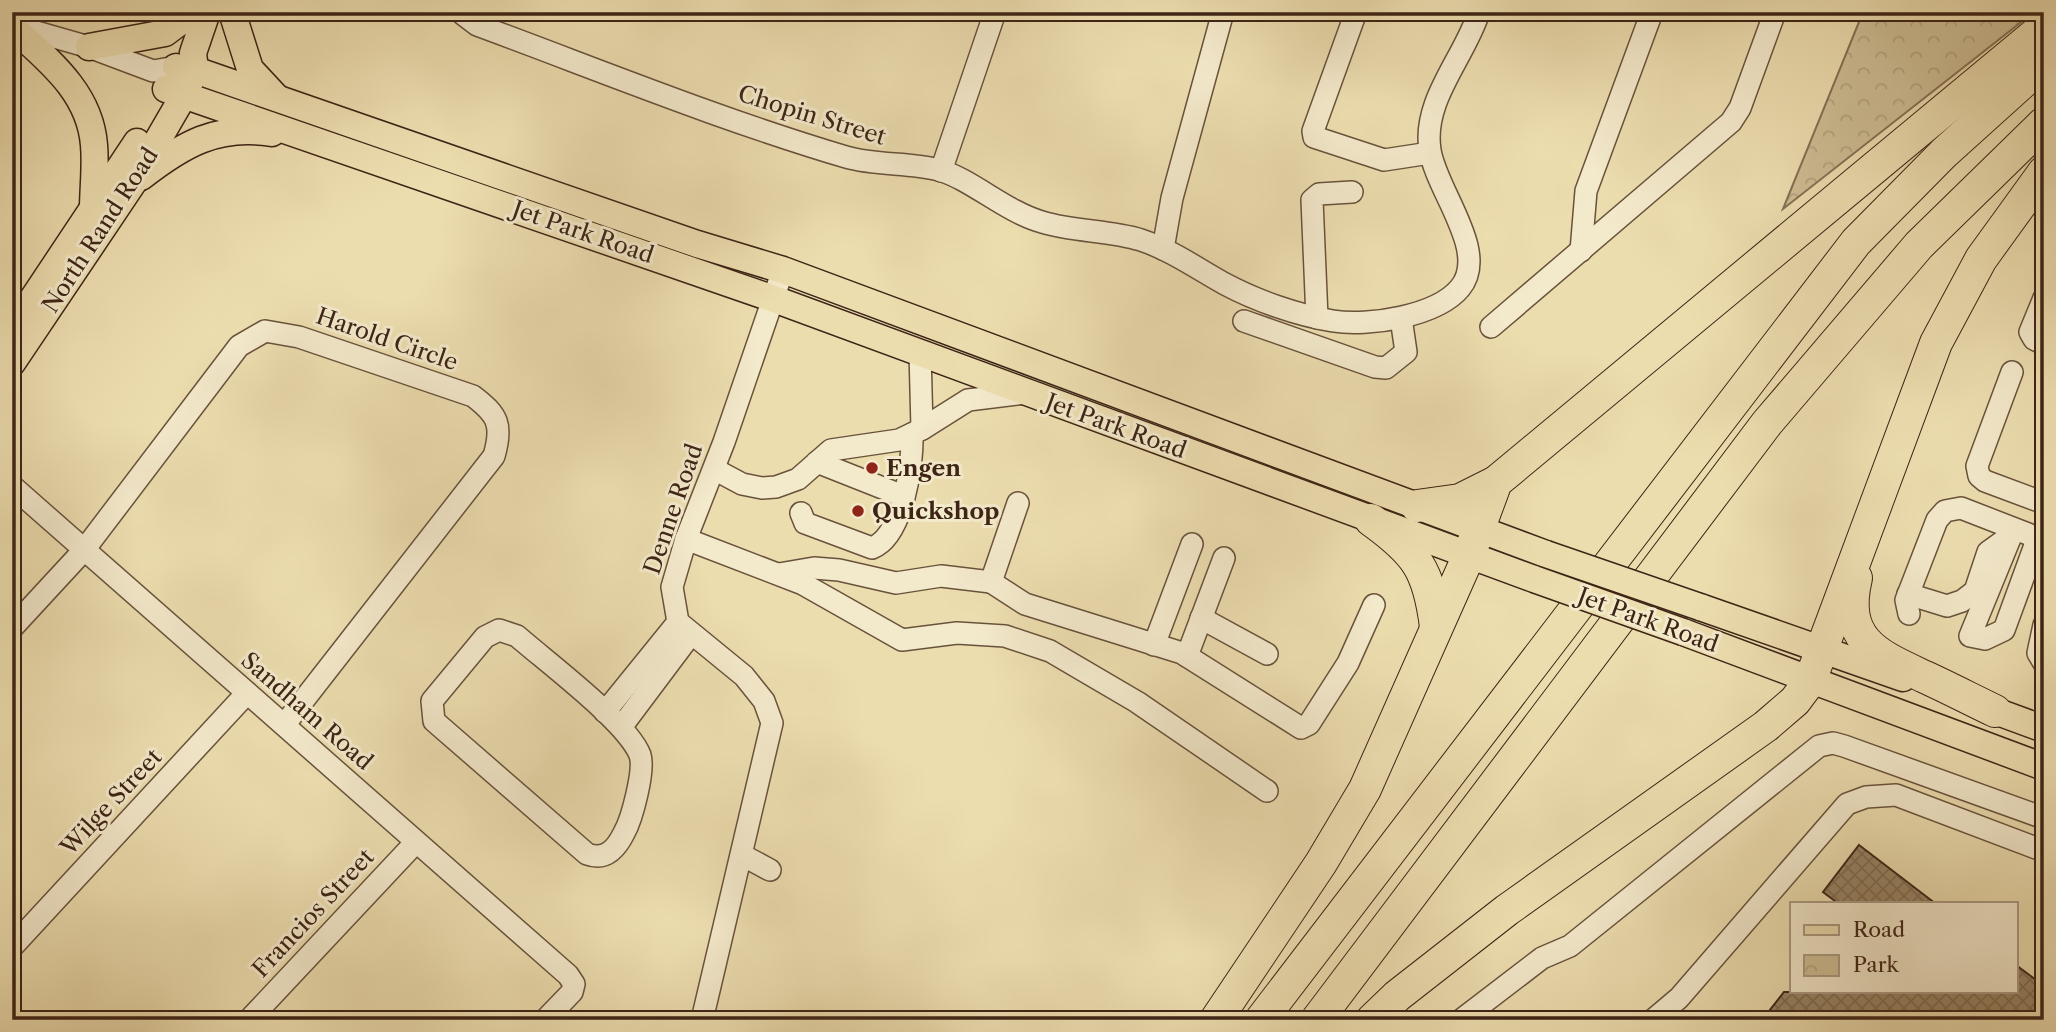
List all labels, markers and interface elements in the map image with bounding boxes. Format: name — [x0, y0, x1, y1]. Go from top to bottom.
street label: Chopin Street — [735, 79, 889, 151]
street label: North Rand Road — [36, 142, 164, 318]
street label: Jet Park Road — [506, 194, 657, 269]
street label: Harold Circle — [312, 302, 462, 376]
street label: Jet Park Road — [1039, 387, 1190, 464]
street label: Denne Road — [638, 440, 708, 578]
place label: Engen — [886, 454, 961, 482]
marker: Engen — [864, 460, 880, 476]
place label: Quickshop — [872, 497, 999, 525]
marker: Quickshop — [850, 503, 866, 519]
street label: Jet Park Road — [1571, 581, 1722, 658]
street label: Sandham Road — [235, 646, 379, 776]
street label: Wilge Street — [54, 743, 167, 862]
street label: Francios Street — [246, 843, 380, 983]
legend — [1790, 902, 2018, 993]
text: Road — [1853, 917, 1905, 942]
text: Park — [1853, 952, 1899, 977]

